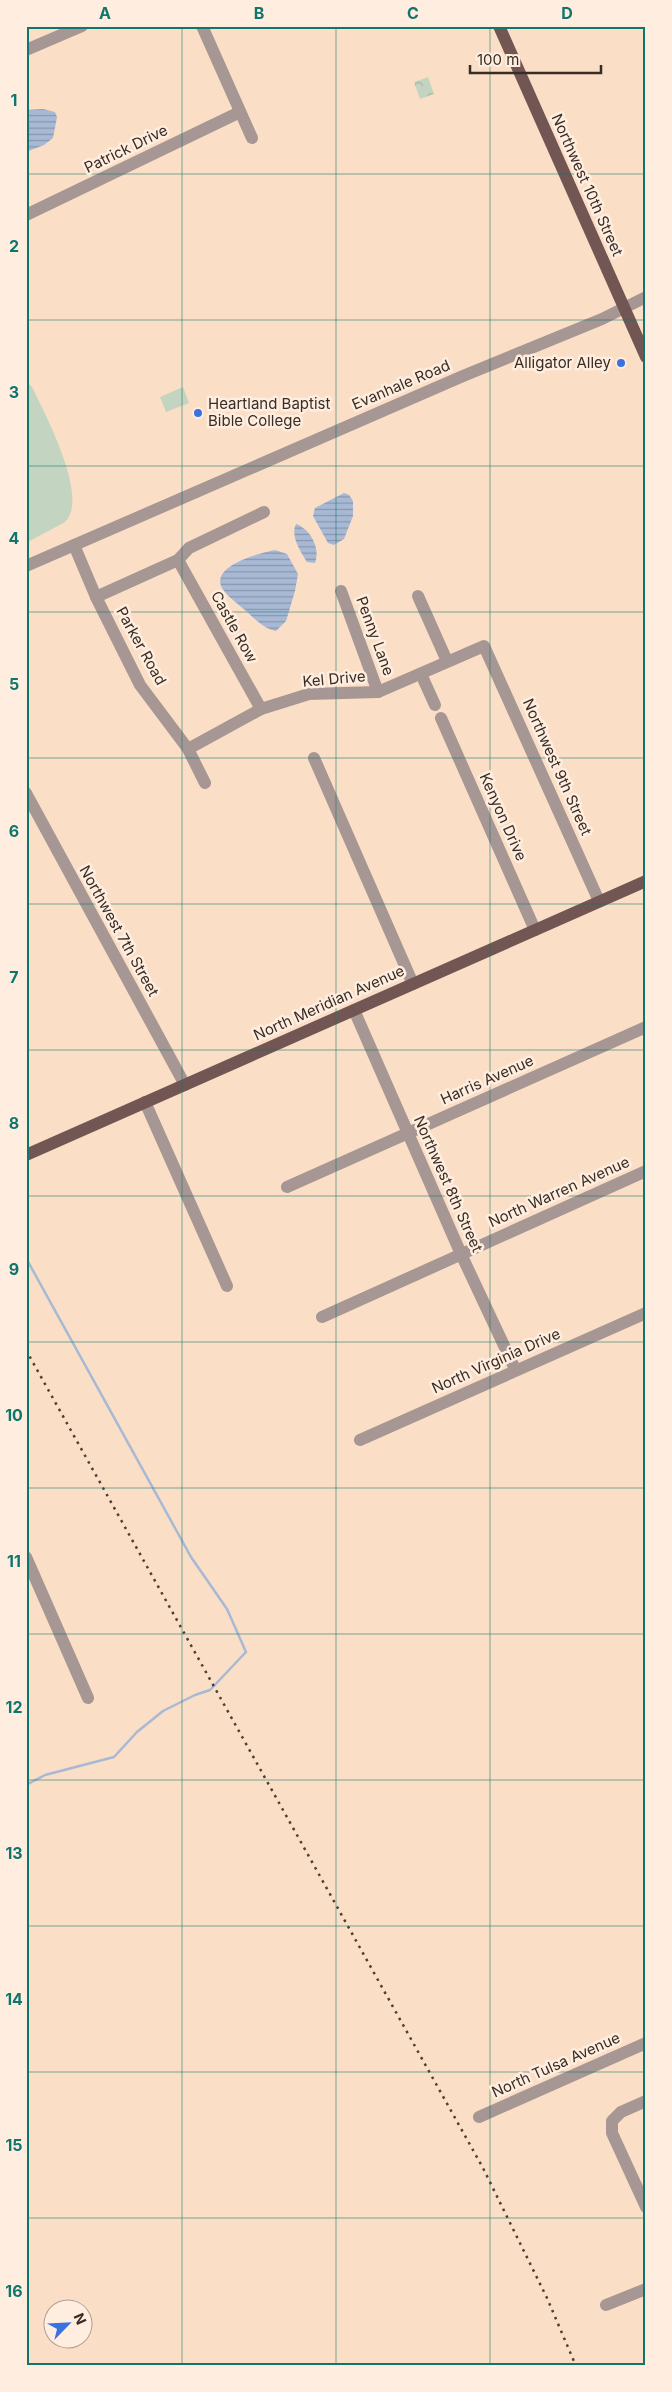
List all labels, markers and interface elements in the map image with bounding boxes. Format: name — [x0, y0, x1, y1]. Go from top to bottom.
text: A — [99, 3, 111, 23]
text: B — [254, 3, 264, 23]
text: C — [407, 3, 419, 23]
text: D — [561, 3, 573, 23]
scale bar — [470, 42, 601, 74]
text: 100 m — [477, 50, 519, 69]
text: 1 — [11, 90, 17, 110]
street label: Northwest 10th Street — [547, 111, 627, 259]
street label: Patrick Drive — [81, 120, 171, 177]
text: 2 — [9, 236, 19, 256]
place label: Alligator Alley — [514, 353, 612, 372]
street label: Evanhale Road — [349, 355, 453, 414]
marker: Alligator Alley — [615, 357, 627, 369]
text: 3 — [9, 382, 19, 402]
place label: Heartland Baptist Bible College — [208, 394, 330, 430]
marker: Heartland Baptist Bible College — [192, 407, 204, 419]
text: 4 — [9, 528, 20, 548]
street label: Castle Row — [207, 588, 262, 666]
street label: Penny Lane — [352, 594, 399, 678]
street label: Parker Road — [112, 603, 171, 688]
street label: Kel Drive — [302, 666, 366, 691]
text: 5 — [9, 674, 19, 694]
street label: Northwest 9th Street — [519, 696, 596, 838]
street label: Kenyon Drive — [476, 770, 531, 864]
text: 6 — [9, 821, 19, 841]
street label: Northwest 7th Street — [76, 862, 163, 1000]
street label: North Meridian Avenue — [250, 961, 407, 1044]
text: 7 — [9, 967, 19, 987]
street label: Harris Avenue — [437, 1051, 536, 1109]
text: 8 — [9, 1113, 19, 1133]
street label: Northwest 8th Street — [410, 1113, 487, 1255]
street label: North Warren Avenue — [485, 1152, 632, 1231]
text: 9 — [9, 1259, 19, 1279]
street label: North Virginia Drive — [429, 1324, 563, 1397]
text: 10 — [5, 1405, 23, 1425]
text: 11 — [7, 1551, 21, 1571]
text: 12 — [6, 1697, 22, 1717]
text: 13 — [5, 1843, 23, 1863]
text: 14 — [5, 1989, 23, 2009]
street label: North Tulsa Avenue — [489, 2028, 623, 2101]
text: 15 — [5, 2135, 23, 2155]
text: 16 — [5, 2281, 23, 2301]
north arrow — [42, 2300, 92, 2350]
text: N — [70, 2310, 90, 2327]

